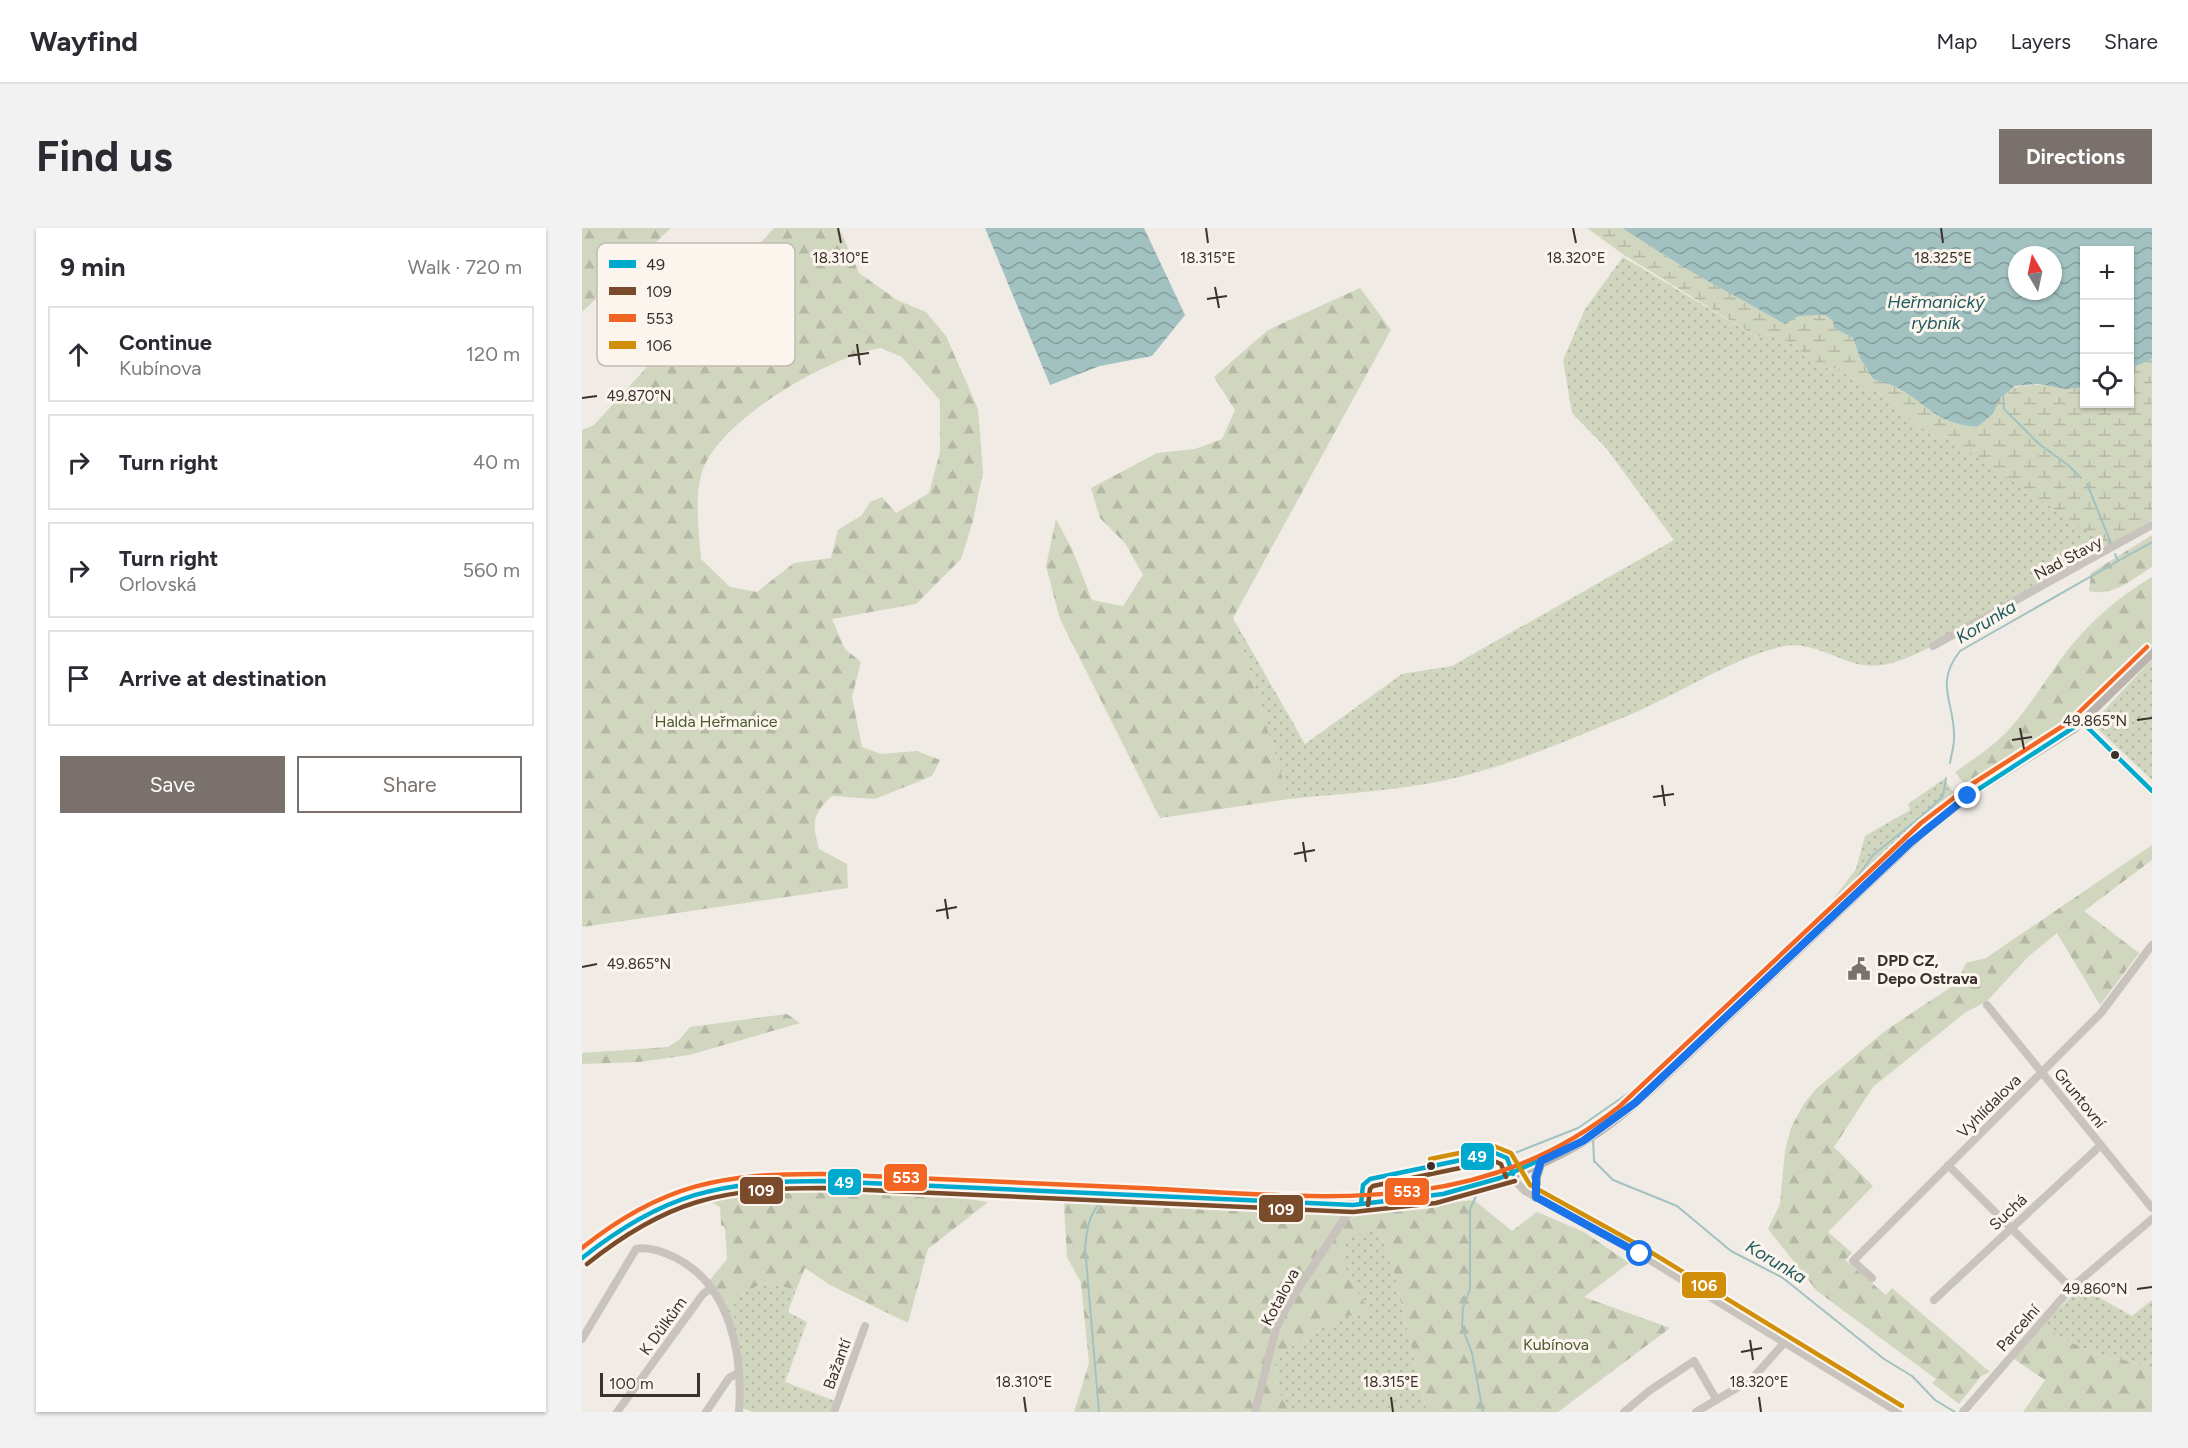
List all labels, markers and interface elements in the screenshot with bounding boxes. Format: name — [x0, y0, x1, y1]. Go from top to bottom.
text: Wayfind — [30, 24, 138, 58]
text: Map — [1937, 29, 1977, 54]
text: Layers — [2010, 29, 2071, 54]
text: Share — [2104, 29, 2158, 54]
button: Directions — [1999, 129, 2152, 184]
text: Find us — [36, 131, 173, 182]
legend — [597, 243, 795, 366]
north arrow — [2008, 246, 2062, 300]
map controls — [2080, 246, 2134, 408]
button: + — [2080, 246, 2134, 300]
text: 18.310°E — [813, 249, 869, 267]
text: 18.315°E — [1180, 249, 1236, 267]
text: 18.320°E — [1546, 249, 1606, 267]
text: 18.325°E — [1914, 249, 1972, 267]
text: 9 min — [60, 251, 126, 283]
text: Walk · 720 m — [408, 255, 522, 279]
text: 49 — [646, 255, 665, 274]
text: 109 — [646, 282, 672, 301]
water label: Heřmanický rybník — [1887, 291, 1986, 334]
button: − — [2080, 300, 2134, 354]
text: 553 — [646, 309, 673, 328]
text: Continue — [119, 329, 212, 356]
text: 106 — [646, 336, 672, 355]
icon: ahead — [62, 338, 95, 371]
text: 120 m — [466, 342, 520, 366]
button: locate — [2080, 354, 2134, 408]
text: Kubínova — [119, 356, 202, 380]
text: 49.870°N — [607, 387, 671, 405]
icon: right — [62, 446, 95, 479]
text: Turn right — [119, 449, 218, 476]
text: 40 m — [473, 450, 520, 474]
street label: Nad Stavy — [2031, 532, 2106, 584]
text: Turn right — [119, 545, 218, 572]
icon: right — [62, 554, 95, 587]
text: 560 m — [462, 558, 520, 582]
text: Orlovská — [119, 572, 196, 596]
water label: Korunka — [1952, 595, 2021, 649]
icon: arrive — [62, 662, 95, 695]
text: Arrive at destination — [119, 665, 327, 692]
park label: Halda Heřmanice — [654, 712, 778, 731]
text: 49.865°N — [2063, 712, 2127, 730]
unlabelled marker — [2109, 749, 2121, 761]
button: Save — [60, 756, 285, 813]
button: Share — [297, 756, 522, 813]
route end — [1954, 782, 1980, 808]
place label: DPD CZ, Depo Ostrava — [1877, 951, 1978, 988]
text: 49.865°N — [607, 955, 671, 973]
public building icon: DPD CZ, Depo Ostrava — [1846, 956, 1872, 982]
street label: Gruntovní — [2050, 1064, 2111, 1133]
street label: Vyhlídalova — [1953, 1070, 2025, 1142]
line badge: 49 — [1460, 1142, 1495, 1171]
text: 49 — [1467, 1147, 1487, 1166]
unlabelled marker — [1425, 1160, 1437, 1172]
line badge: 553 — [883, 1163, 928, 1192]
line badge: 49 — [827, 1168, 862, 1196]
text: 553 — [892, 1168, 920, 1187]
text: 49 — [834, 1173, 854, 1192]
line badge: 109 — [739, 1176, 784, 1205]
line badge: 553 — [1384, 1177, 1430, 1206]
text: 109 — [748, 1181, 774, 1200]
text: 553 — [1393, 1182, 1421, 1201]
street label: Suchá — [1985, 1190, 2031, 1234]
line badge: 109 — [1258, 1194, 1304, 1223]
text: 109 — [1268, 1200, 1294, 1219]
water label: Korunka — [1742, 1235, 1811, 1289]
route start — [1626, 1240, 1652, 1266]
street label: Kotalova — [1257, 1265, 1303, 1329]
line badge: 106 — [1681, 1271, 1727, 1299]
text: 106 — [1691, 1276, 1717, 1295]
text: 49.860°N — [2062, 1280, 2128, 1298]
street label: K Důlkům — [635, 1293, 691, 1359]
street label: Parcelní — [1992, 1300, 2044, 1355]
street label: Bažantí — [819, 1335, 855, 1392]
park label: Kubínova — [1523, 1335, 1589, 1354]
scale bar — [600, 1370, 700, 1398]
text: 18.310°E — [996, 1373, 1052, 1391]
text: 18.315°E — [1363, 1373, 1419, 1391]
text: 18.320°E — [1729, 1373, 1789, 1391]
text: 100 m — [609, 1374, 654, 1393]

